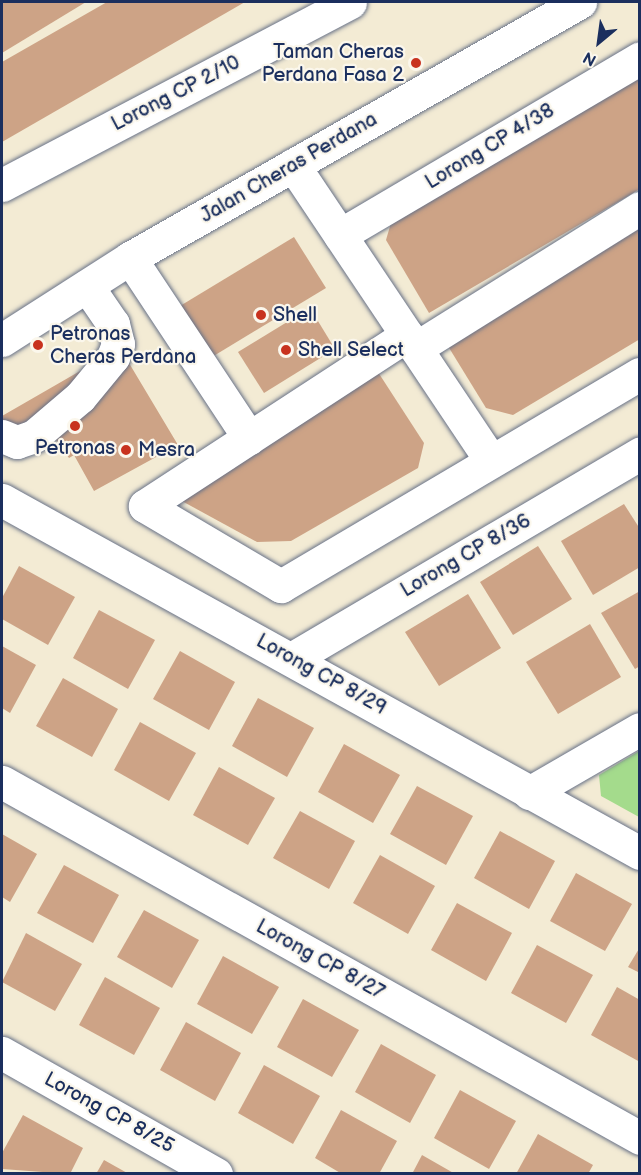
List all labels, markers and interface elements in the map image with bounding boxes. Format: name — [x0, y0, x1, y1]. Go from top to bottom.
north arrow — [569, 12, 629, 72]
place label: Taman Cheras Perdana Fasa 2 — [262, 40, 404, 87]
text: N — [580, 47, 600, 69]
street label: Lorong CP 2/10 — [108, 51, 244, 137]
marker: Taman Cheras Perdana Fasa 2 — [409, 56, 423, 70]
street label: Lorong CP 4/38 — [421, 99, 559, 195]
street label: Jalan Cheras Perdana — [196, 108, 382, 228]
place label: Shell — [273, 303, 317, 327]
marker: Shell — [254, 308, 268, 322]
place label: Petronas Cheras Perdana — [50, 322, 196, 369]
marker: Petronas Cheras Perdana — [31, 338, 45, 352]
place label: Shell Select — [298, 338, 404, 362]
marker: Shell Select — [279, 343, 293, 357]
marker: Petronas — [68, 419, 82, 433]
place label: Petronas — [35, 436, 115, 460]
place label: Mesra — [138, 438, 195, 462]
marker: Mesra — [119, 443, 133, 457]
street label: Lorong CP 8/36 — [397, 509, 535, 603]
street label: Lorong CP 8/29 — [252, 629, 390, 721]
street label: Lorong CP 8/27 — [252, 915, 388, 1005]
street label: Lorong CP 8/25 — [40, 1067, 178, 1159]

